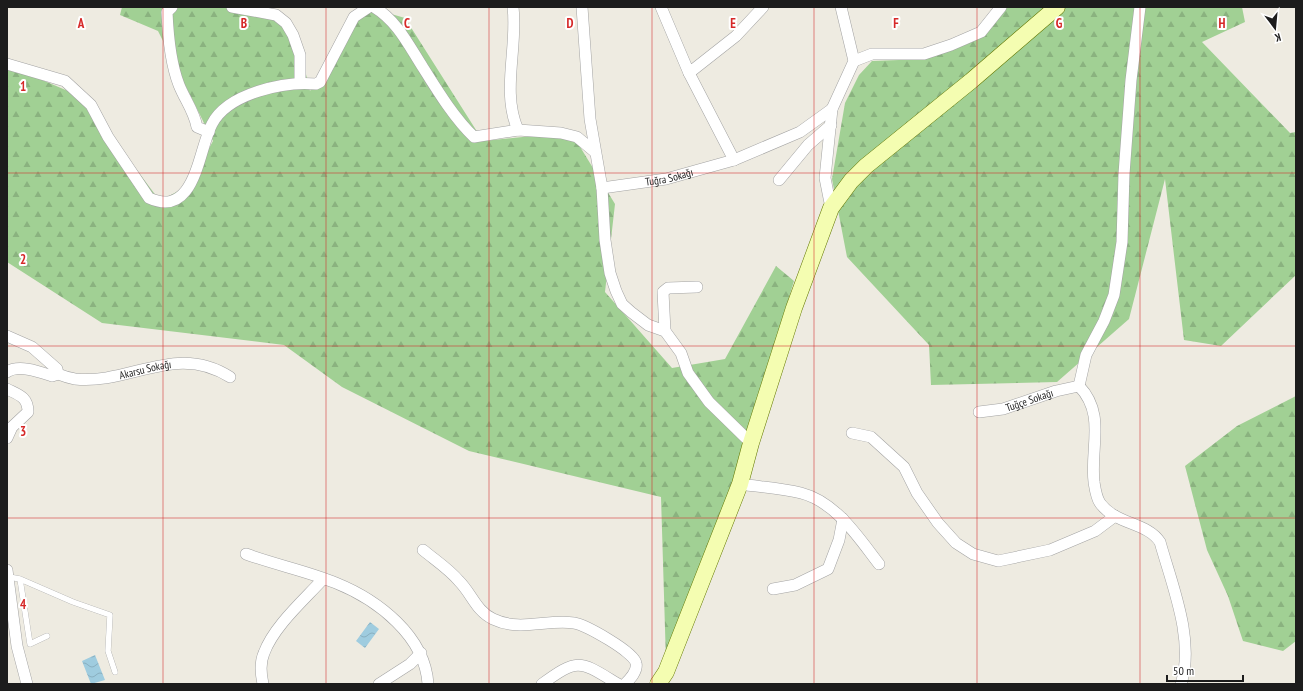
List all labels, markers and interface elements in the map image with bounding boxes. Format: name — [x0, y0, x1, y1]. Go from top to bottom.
north arrow — [1255, 8, 1295, 48]
text: A — [77, 15, 85, 32]
text: B — [241, 15, 247, 32]
text: C — [404, 15, 410, 32]
text: D — [567, 15, 574, 32]
text: E — [730, 15, 736, 32]
text: F — [893, 15, 899, 32]
text: G — [1056, 15, 1063, 32]
text: H — [1219, 15, 1226, 32]
text: K — [1273, 30, 1282, 45]
text: 1 — [20, 78, 26, 95]
street label: Tuğra Sokağı — [644, 165, 695, 189]
text: 2 — [20, 251, 26, 268]
street label: Akarsu Sokağı — [118, 357, 172, 382]
street label: Tuğçe Sokağı — [1004, 385, 1055, 415]
text: 3 — [20, 423, 26, 440]
text: 4 — [20, 596, 27, 613]
scale bar — [1167, 657, 1243, 683]
text: 50 m — [1173, 663, 1194, 678]

